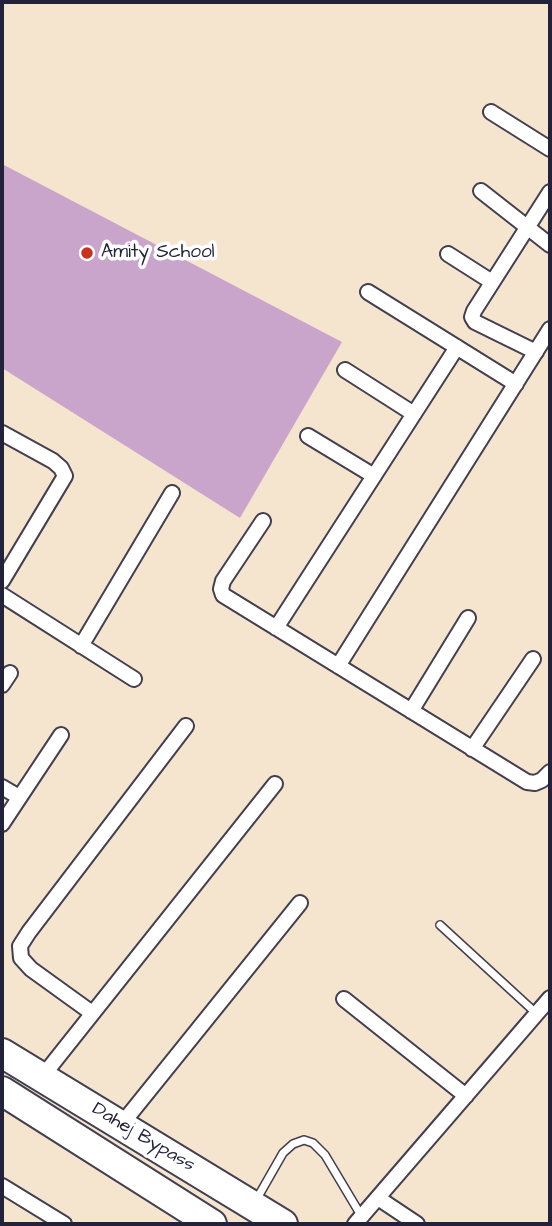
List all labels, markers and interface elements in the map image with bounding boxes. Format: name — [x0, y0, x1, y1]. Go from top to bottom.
place label: Amity School — [101, 242, 215, 264]
marker: Amity School — [79, 245, 95, 261]
street label: Dahej Bypass — [87, 1098, 199, 1178]

